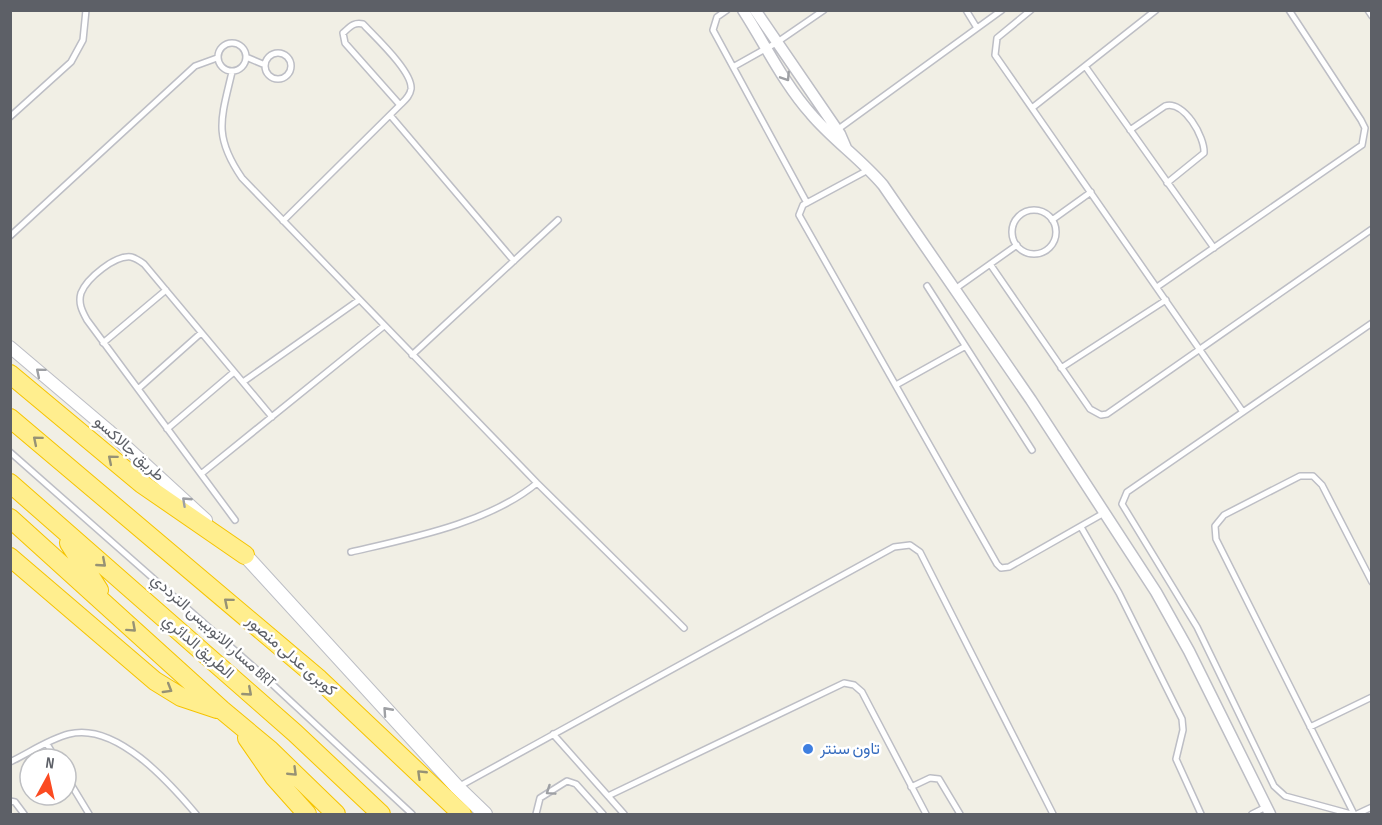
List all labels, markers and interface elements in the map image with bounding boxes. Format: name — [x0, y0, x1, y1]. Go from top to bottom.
one-way arrow — [779, 70, 790, 81]
one-way arrow — [36, 368, 47, 379]
street label: طريق جالاكسو — [90, 412, 168, 486]
one-way arrow — [33, 436, 44, 447]
one-way arrow — [108, 456, 119, 467]
one-way arrow — [182, 498, 193, 509]
one-way arrow — [95, 556, 106, 567]
street label: مسار الاتوبيس الترددي BRT — [145, 570, 280, 694]
one-way arrow — [224, 598, 235, 609]
street label: الطريق الدائري — [157, 611, 237, 685]
street label: كوبرى عدلى منصور — [241, 611, 340, 700]
one-way arrow — [125, 621, 135, 632]
one-way arrow — [162, 682, 172, 694]
one-way arrow — [242, 685, 252, 696]
one-way arrow — [383, 707, 394, 718]
place label: تاون سنتر — [819, 740, 880, 759]
marker: تاون سنتر — [801, 742, 815, 756]
north arrow — [18, 747, 78, 807]
text: N — [44, 754, 55, 774]
one-way arrow — [286, 764, 297, 775]
one-way arrow — [417, 770, 428, 781]
one-way arrow — [545, 784, 556, 795]

